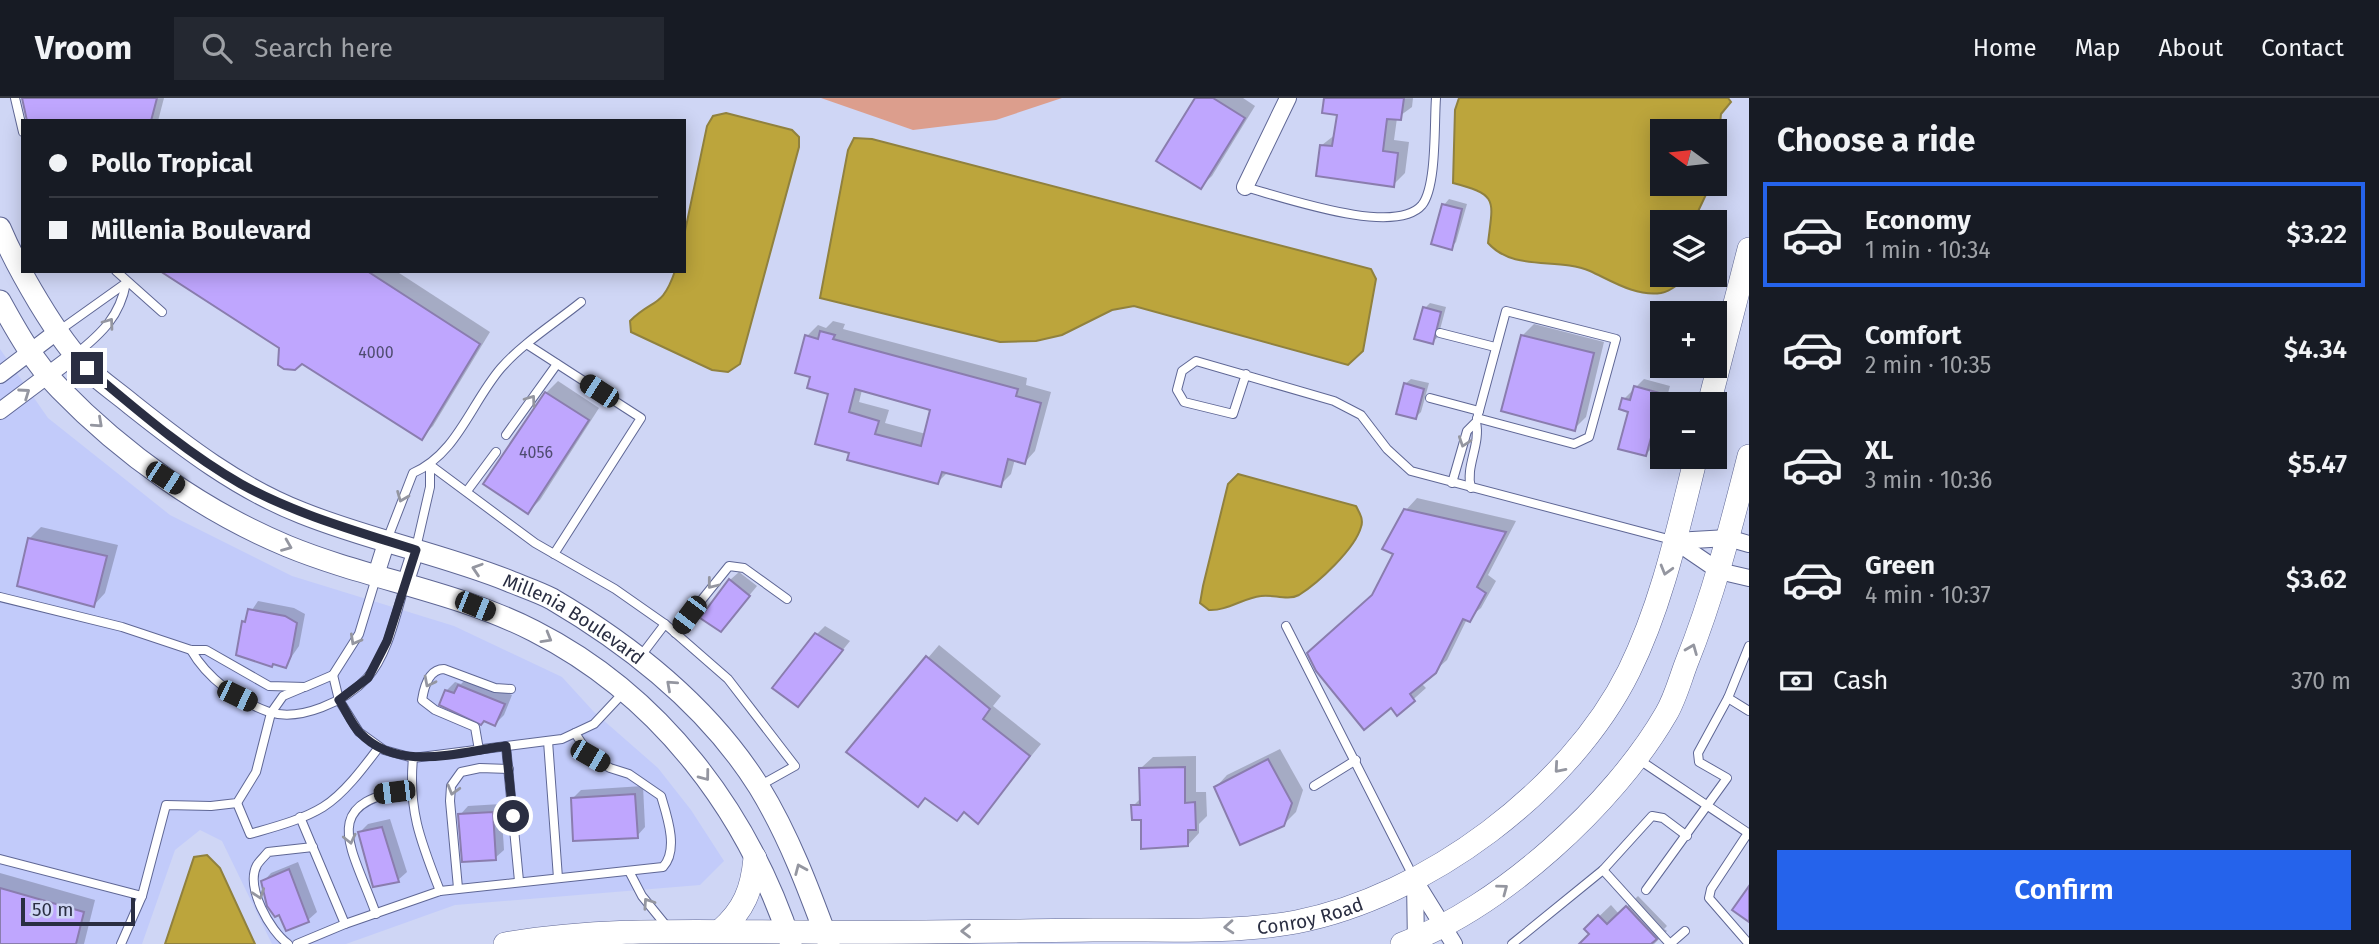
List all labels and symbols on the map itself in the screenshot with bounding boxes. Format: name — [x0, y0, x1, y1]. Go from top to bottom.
north arrow — [1650, 119, 1727, 196]
one-way arrow — [100, 319, 113, 331]
house number: 4000 — [358, 343, 394, 362]
route end — [71, 352, 103, 384]
car — [576, 371, 623, 411]
one-way arrow — [17, 389, 30, 401]
one-way arrow — [523, 395, 536, 407]
one-way arrow — [89, 415, 102, 427]
one-way arrow — [1457, 436, 1472, 448]
house number: 4056 — [519, 443, 553, 462]
car — [142, 458, 189, 498]
one-way arrow — [396, 490, 410, 503]
one-way arrow — [281, 537, 293, 551]
one-way arrow — [471, 563, 483, 577]
one-way arrow — [1660, 564, 1675, 576]
street label: Millenia Boulevard — [500, 569, 649, 669]
one-way arrow — [708, 576, 721, 588]
car — [452, 588, 499, 624]
car — [668, 592, 711, 638]
one-way arrow — [540, 630, 553, 643]
one-way arrow — [350, 632, 363, 645]
one-way arrow — [1684, 644, 1698, 656]
one-way arrow — [424, 674, 437, 687]
car — [214, 677, 261, 715]
one-way arrow — [666, 681, 679, 693]
car — [567, 736, 614, 776]
one-way arrow — [1555, 760, 1567, 773]
one-way arrow — [697, 768, 710, 780]
car — [372, 779, 417, 805]
one-way arrow — [447, 784, 461, 796]
route start — [497, 800, 529, 832]
one-way arrow — [342, 833, 357, 845]
one-way arrow — [795, 864, 809, 876]
one-way arrow — [1495, 884, 1507, 897]
one-way arrow — [250, 887, 265, 900]
street label: Conroy Road — [1256, 892, 1366, 939]
scale bar — [21, 895, 135, 927]
one-way arrow — [644, 898, 656, 911]
one-way arrow — [1223, 920, 1234, 935]
one-way arrow — [960, 923, 971, 939]

